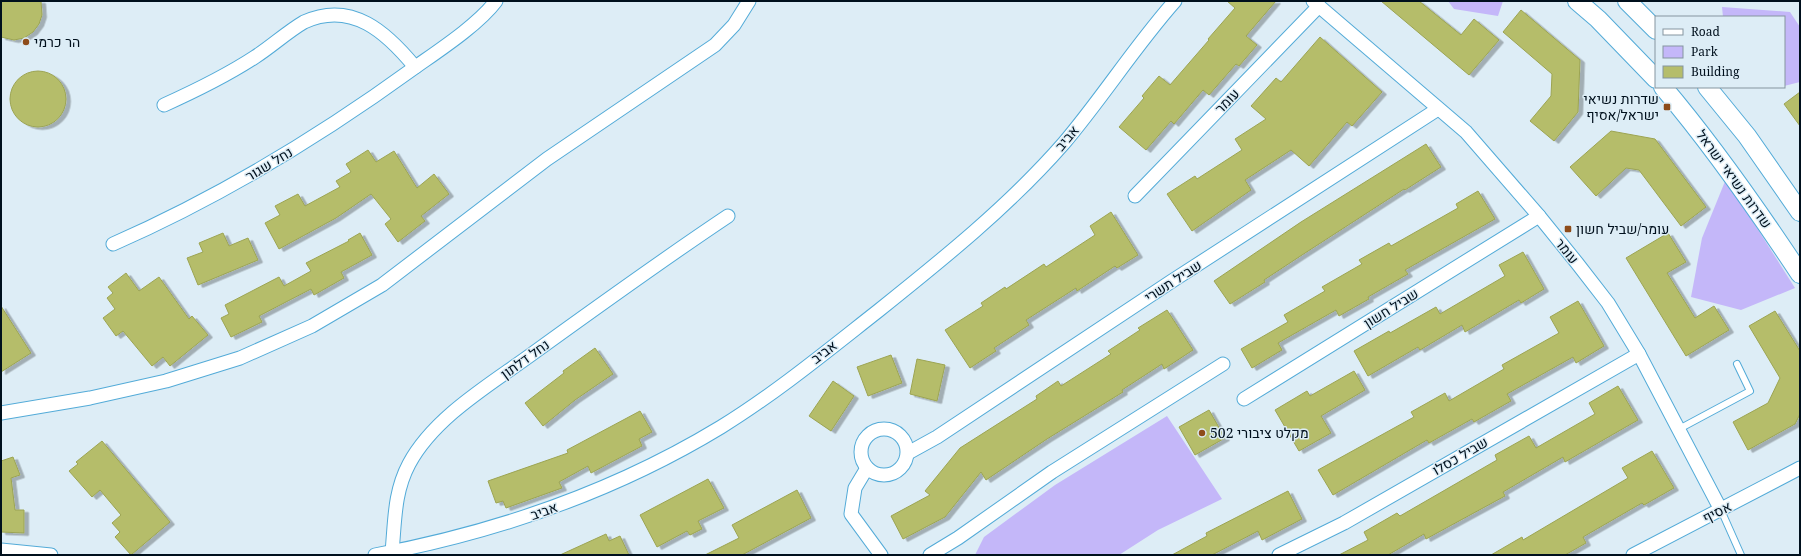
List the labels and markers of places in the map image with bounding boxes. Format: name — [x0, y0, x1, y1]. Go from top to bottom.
place label: הר כרמי — [34, 32, 80, 51]
marker: הר כרמי — [21, 37, 31, 47]
place label: שדרות נשיאי ישראל/אסיף — [1584, 89, 1659, 124]
marker: שדרות נשיאי ישראל/אסיף — [1662, 102, 1672, 112]
place label: עומר/שביל חשון — [1576, 219, 1669, 238]
marker: עומר/שביל חשון — [1563, 224, 1573, 234]
place label: מקלט ציבורי 502 — [1210, 423, 1309, 442]
marker: מקלט ציבורי 502 — [1197, 428, 1207, 438]

